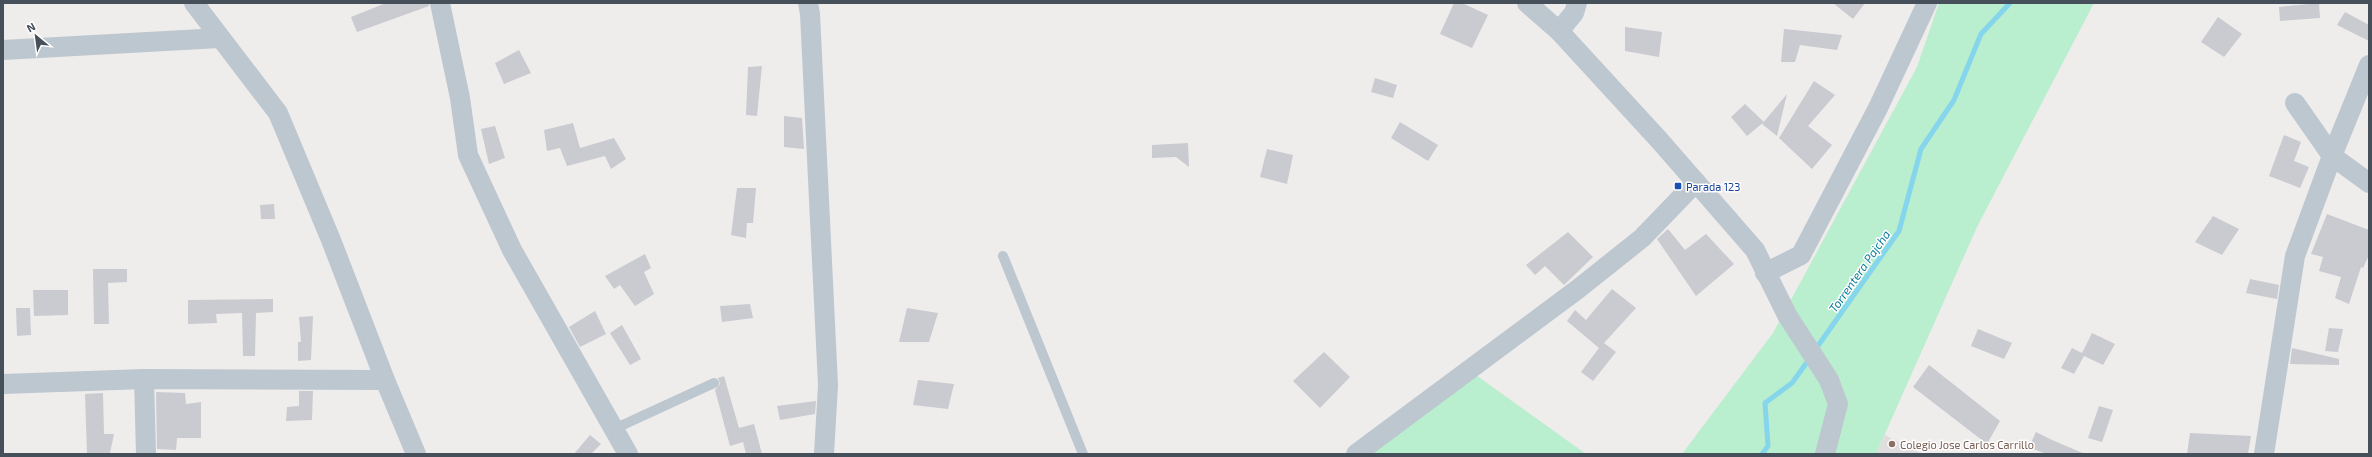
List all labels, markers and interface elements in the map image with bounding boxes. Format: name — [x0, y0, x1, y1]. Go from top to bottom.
north arrow — [16, 16, 56, 56]
text: N — [24, 19, 38, 34]
place label: Parada 123 — [1686, 180, 1740, 193]
marker: Parada 123 — [1673, 181, 1683, 191]
water label: Torrentera Pajcha — [1825, 227, 1893, 315]
place label: Colegio Jose Carlos Carrillo — [1900, 438, 2034, 451]
marker: Colegio Jose Carlos Carrillo — [1887, 439, 1897, 449]

